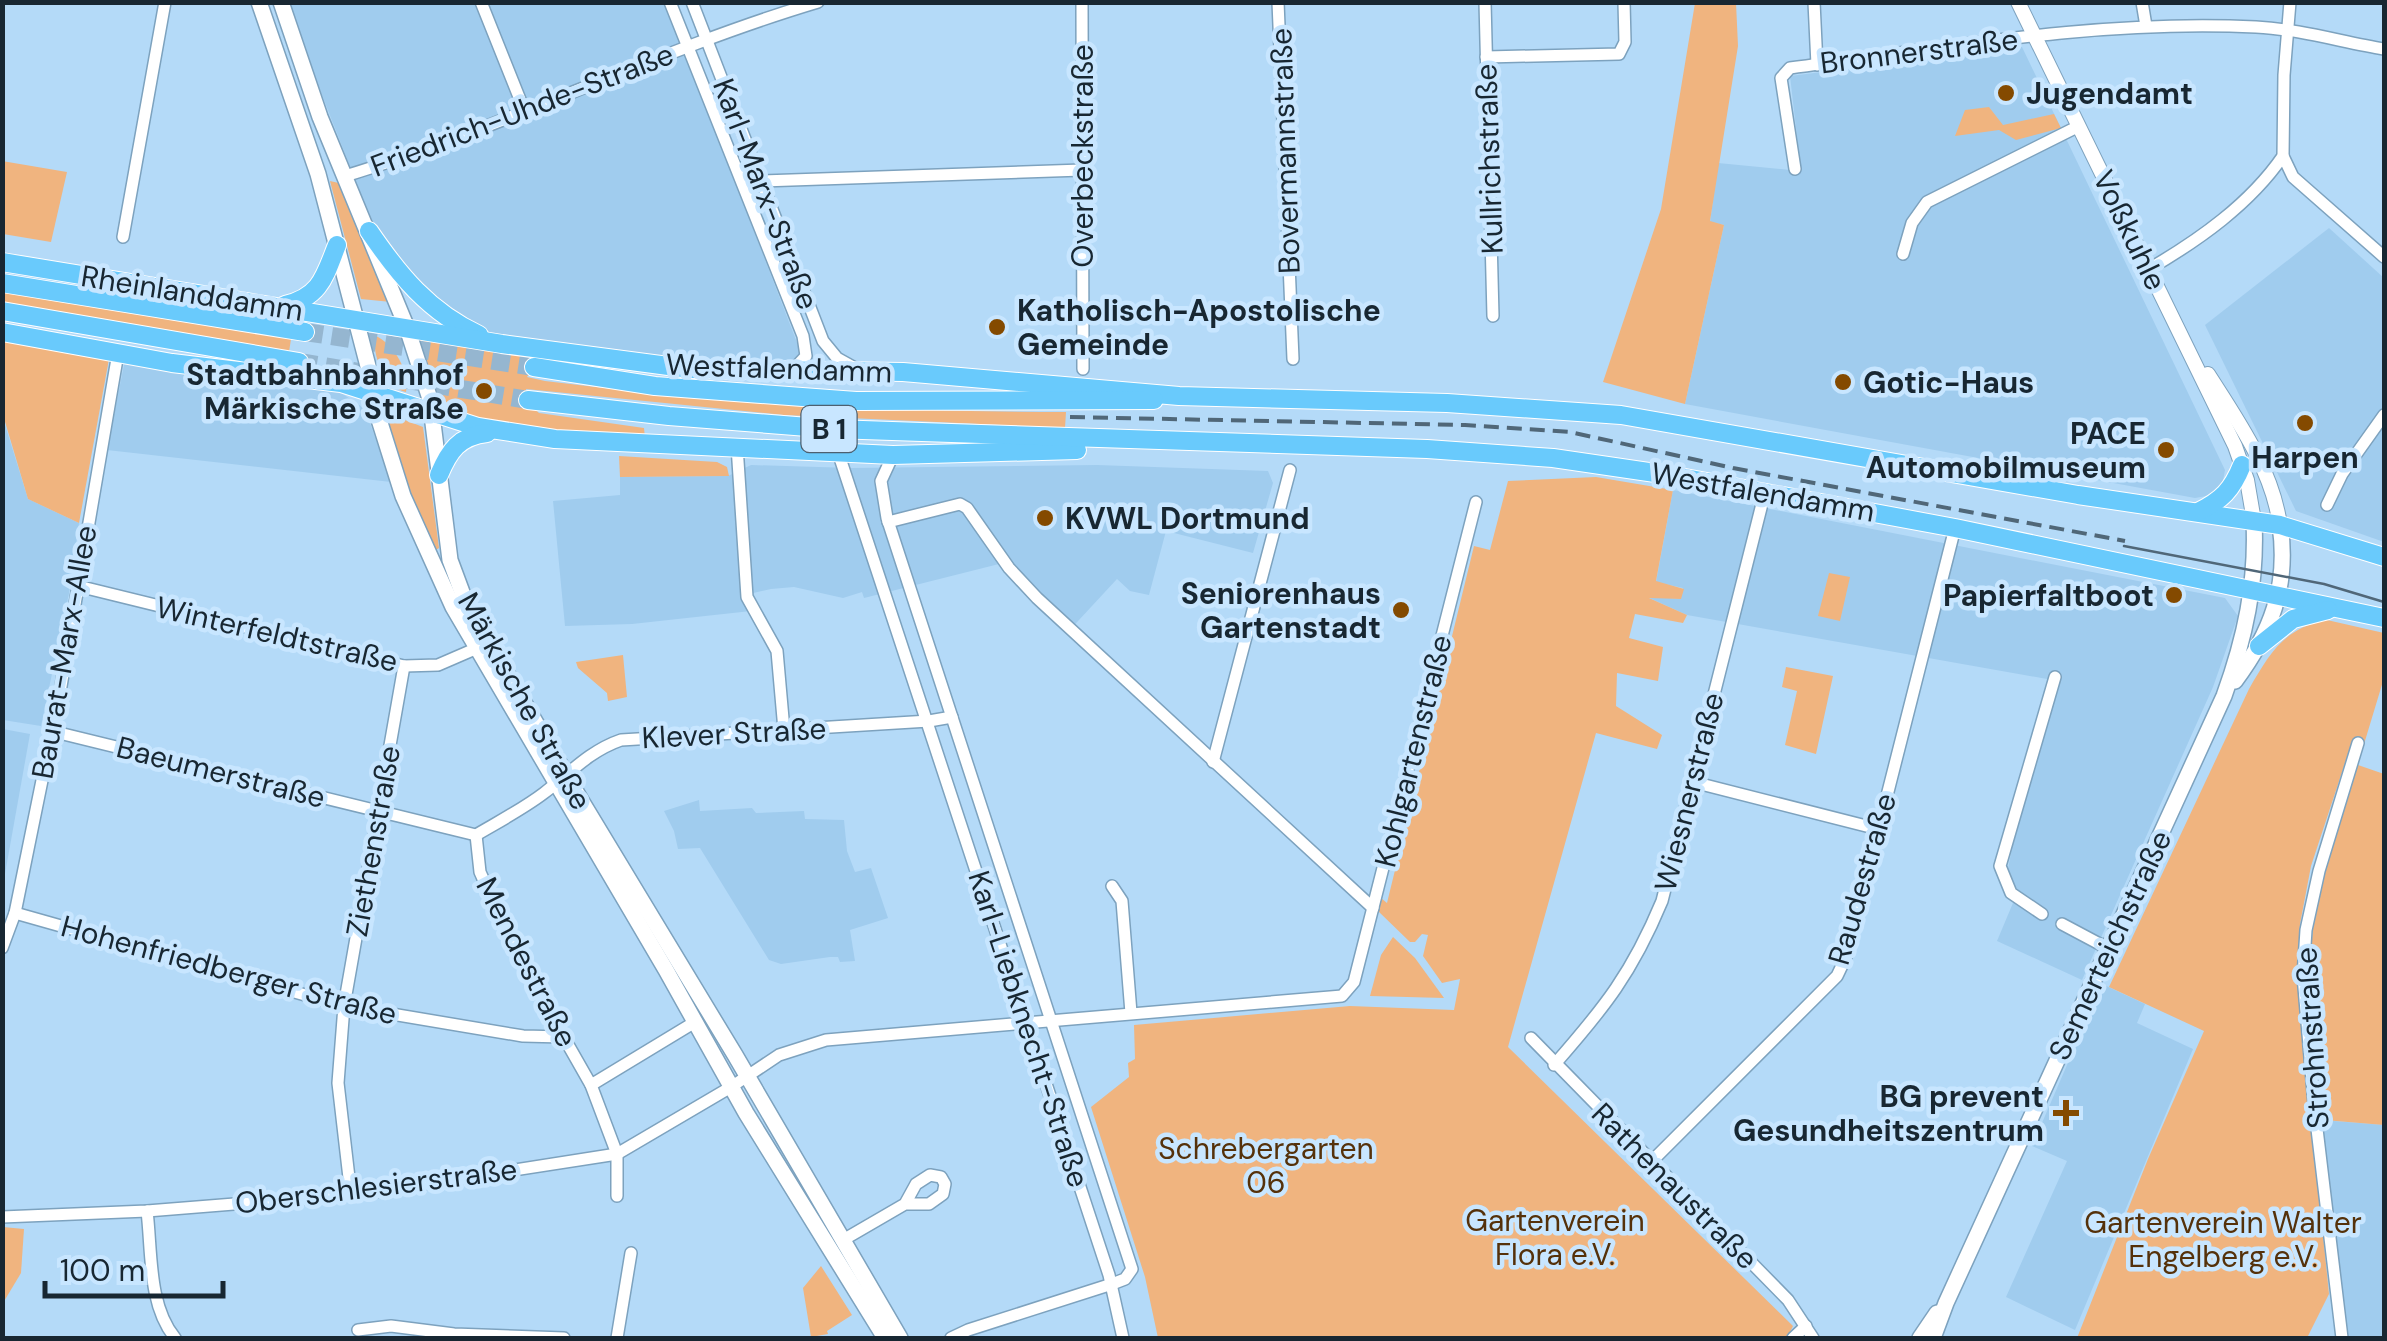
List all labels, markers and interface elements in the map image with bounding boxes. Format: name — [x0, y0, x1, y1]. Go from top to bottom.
street label: Bronnerstraße — [1818, 20, 2020, 82]
street label: Bovermannstraße — [1261, 27, 1309, 275]
street label: Friedrich-Uhde-Straße — [365, 34, 679, 186]
street label: Overbeckstraße — [1063, 44, 1102, 268]
street label: Kullrichstraße — [1466, 63, 1512, 255]
street label: Karl-Marx-Straße — [704, 73, 828, 315]
place label: Jugendamt — [2026, 74, 2193, 113]
marker: Jugendamt — [1995, 82, 2017, 104]
street label: Voßkuhle — [2084, 163, 2176, 297]
street label: Rheinlanddamm — [78, 256, 306, 330]
place label: Katholisch-Apostolische Gemeinde — [1017, 291, 1381, 364]
marker: Katholisch-Apostolische Gemeinde — [986, 316, 1008, 338]
street label: Westfalendamm — [665, 345, 893, 391]
place label: Stadtbahnbahnhof Märkische Straße — [186, 355, 464, 428]
place label: Gotic-Haus — [1863, 363, 2034, 402]
marker: Gotic-Haus — [1832, 371, 1854, 393]
marker: Stadtbahnbahnhof Märkische Straße — [473, 380, 495, 402]
road number: B 1 — [802, 406, 856, 452]
marker: Harpen — [2294, 412, 2316, 434]
place label: PACE Automobilmuseum — [1866, 414, 2146, 487]
place label: Harpen — [2251, 438, 2359, 477]
marker: PACE Automobilmuseum — [2155, 439, 2177, 461]
street label: Westfalendamm — [1648, 453, 1878, 531]
place label: KVWL Dortmund — [1065, 499, 1310, 538]
marker: KVWL Dortmund — [1034, 507, 1056, 529]
street label: Baurat-Marx-Allee — [22, 522, 106, 782]
place label: Seniorenhaus Gartenstadt — [1181, 574, 1381, 647]
place label: Papierfaltboot — [1943, 576, 2154, 615]
marker: Papierfaltboot — [2163, 584, 2185, 606]
street label: Märkische Straße — [449, 585, 601, 817]
street label: Winterfeldtstraße — [152, 587, 402, 681]
marker: Seniorenhaus Gartenstadt — [1390, 599, 1412, 621]
street label: Kohlgartenstraße — [1365, 631, 1461, 871]
street label: Wiesnerstraße — [1645, 688, 1733, 896]
street label: Klever Straße — [641, 709, 827, 757]
street label: Baeumerstraße — [113, 727, 329, 817]
street label: Ziethenstraße — [337, 742, 409, 940]
street label: Raudestraße — [1819, 789, 1905, 969]
street label: Semerteichstraße — [2040, 824, 2180, 1066]
street label: Karl-Liebknecht-Straße — [959, 866, 1099, 1192]
street label: Mendestraße — [468, 871, 586, 1053]
street label: Hohenfriedberger Straße — [57, 906, 401, 1034]
street label: Strohnstraße — [2286, 946, 2338, 1130]
place label: BG prevent Gesundheitszentrum — [1733, 1077, 2044, 1150]
street label: Rathenaustraße — [1583, 1094, 1767, 1278]
marker: BG prevent Gesundheitszentrum — [2053, 1100, 2079, 1126]
park label: Schrebergarten 06 — [1158, 1129, 1374, 1202]
street label: Oberschlesierstraße — [233, 1149, 519, 1223]
park label: Gartenverein Flora e.V. — [1465, 1201, 1645, 1274]
park label: Gartenverein Walter Engelberg e.V. — [2084, 1203, 2362, 1276]
scale bar — [45, 1236, 222, 1298]
text: 100 m — [60, 1251, 145, 1290]

